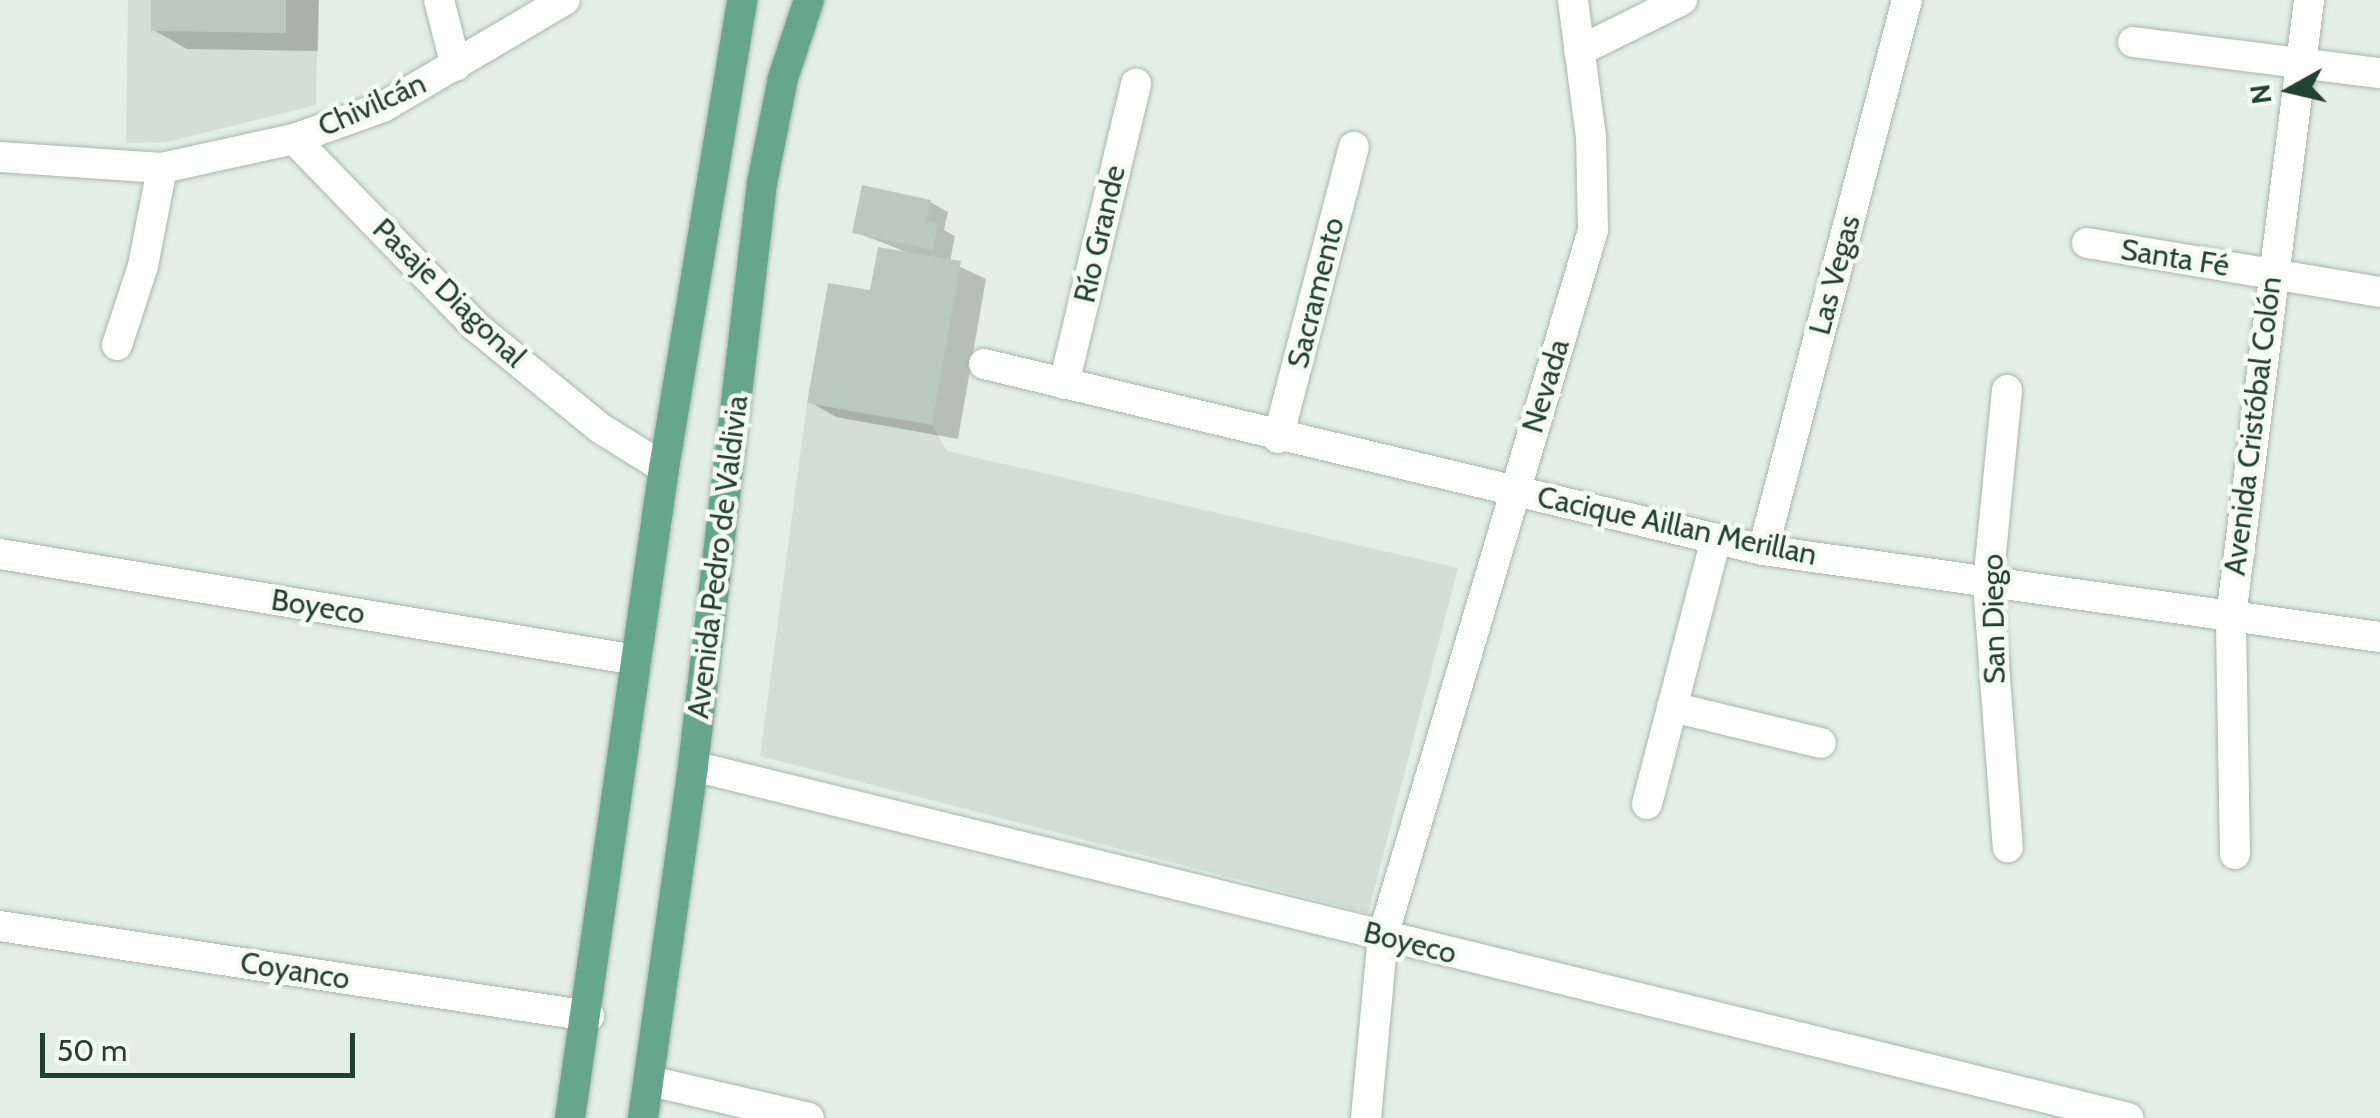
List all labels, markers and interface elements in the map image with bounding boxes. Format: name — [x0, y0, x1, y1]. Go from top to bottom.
north arrow — [2240, 40, 2340, 140]
street label: Chivilcán — [313, 65, 431, 145]
text: N — [2242, 82, 2279, 106]
street label: Río Grande — [1067, 162, 1133, 306]
street label: Pasaje Diagonal — [365, 211, 533, 375]
street label: Las Vegas — [1802, 211, 1868, 339]
street label: Sacramento — [1280, 214, 1352, 372]
street label: Santa Fé — [2118, 232, 2232, 284]
street label: Avenida Cristóbal Colón — [2217, 274, 2289, 578]
street label: Nevada — [1515, 335, 1577, 437]
street label: Avenida Pedro de Valdivia — [680, 393, 756, 721]
street label: Cacique Aillan Merillan — [1534, 479, 1820, 573]
street label: San Diego — [1975, 554, 2013, 684]
street label: Boyeco — [269, 582, 367, 632]
street label: Boyeco — [1360, 914, 1460, 972]
street label: Coyanco — [238, 945, 352, 997]
scale bar — [45, 1013, 360, 1075]
text: 50 m — [57, 1032, 127, 1069]

